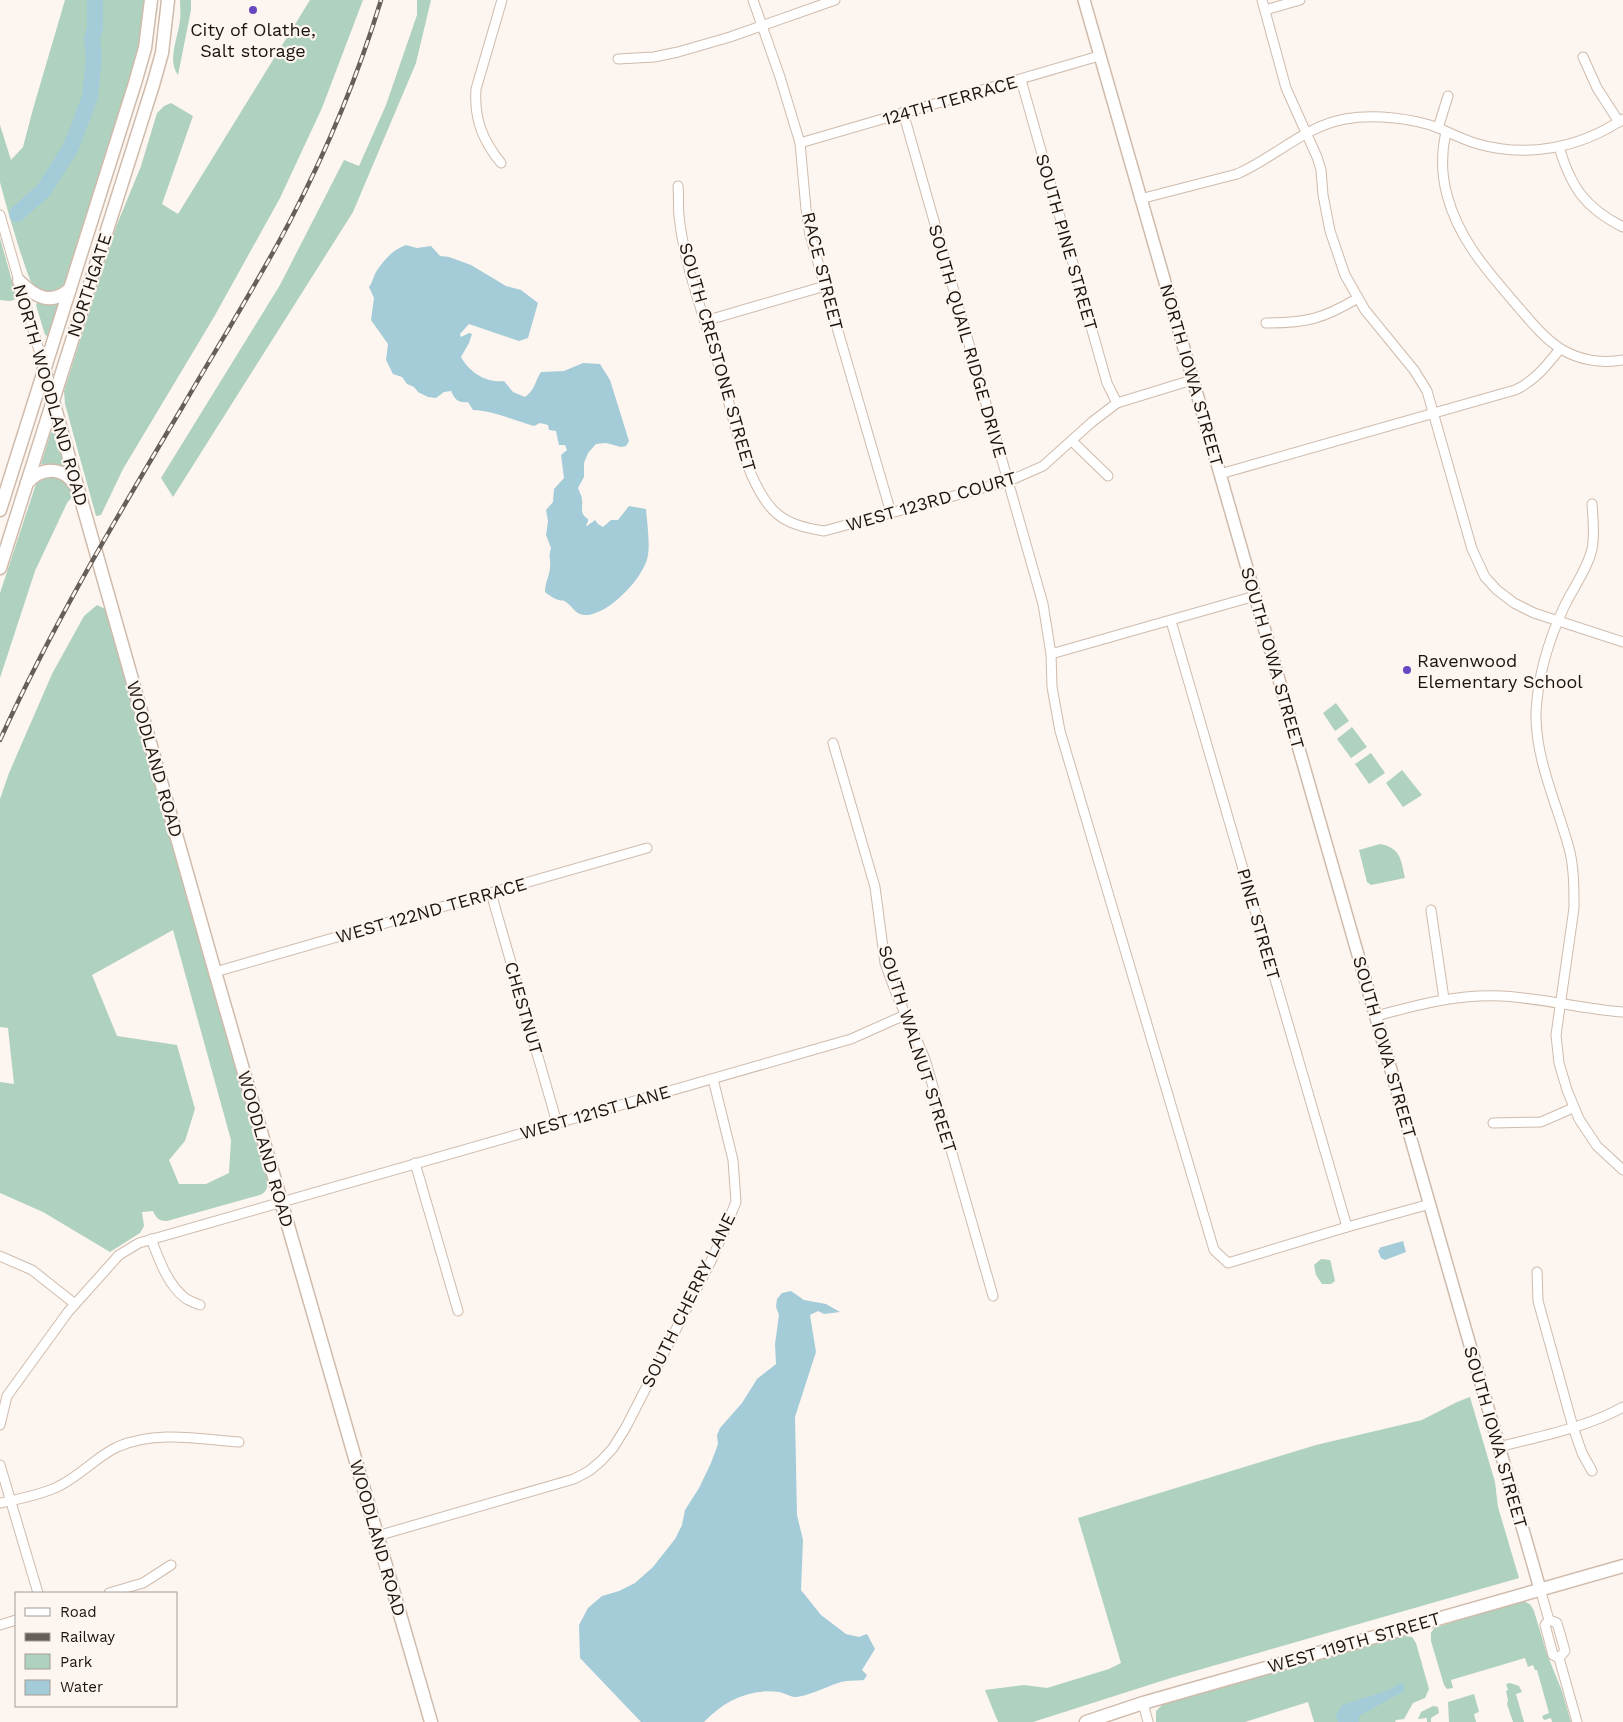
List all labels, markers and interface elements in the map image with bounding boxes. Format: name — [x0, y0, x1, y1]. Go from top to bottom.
marker: City of Olathe, Salt storage — [247, 4, 259, 16]
place label: City of Olathe, Salt storage — [190, 19, 316, 61]
street label: 124TH TERRACE — [880, 71, 1020, 129]
street label: SOUTH PINE STREET — [1032, 151, 1102, 333]
street label: RACE STREET — [798, 210, 848, 332]
street label: SOUTH QUAIL RIDGE DRIVE — [925, 222, 1011, 460]
street label: NORTHGATE — [62, 230, 116, 340]
street label: SOUTH CRESTONE STREET — [675, 240, 761, 474]
street label: NORTH IOWA STREET — [1156, 281, 1228, 469]
street label: NORTH WOODLAND ROAD — [9, 282, 93, 508]
street label: WEST 123RD COURT — [843, 467, 1019, 535]
street label: SOUTH IOWA STREET — [1237, 565, 1309, 751]
place label: Ravenwood Elementary School — [1417, 650, 1583, 692]
marker: Ravenwood Elementary School — [1401, 664, 1413, 676]
street label: WOODLAND ROAD — [123, 678, 187, 840]
street label: PINE STREET — [1233, 866, 1285, 982]
street label: WEST 122ND TERRACE — [333, 873, 529, 947]
street label: SOUTH WALNUT STREET — [874, 943, 962, 1156]
street label: SOUTH IOWA STREET — [1349, 954, 1421, 1140]
street label: CHESTNUT — [501, 959, 547, 1057]
street label: WOODLAND ROAD — [234, 1068, 298, 1230]
street label: WEST 121ST LANE — [517, 1080, 673, 1144]
street label: SOUTH CHERRY LANE — [637, 1209, 739, 1391]
street label: SOUTH IOWA STREET — [1460, 1344, 1532, 1530]
street label: WOODLAND ROAD — [346, 1457, 410, 1619]
legend — [15, 1592, 178, 1707]
text: Road — [60, 1603, 97, 1621]
street label: WEST 119TH STREET — [1265, 1607, 1443, 1677]
text: Railway — [60, 1628, 115, 1646]
text: Park — [60, 1653, 93, 1671]
text: Water — [60, 1678, 103, 1696]

